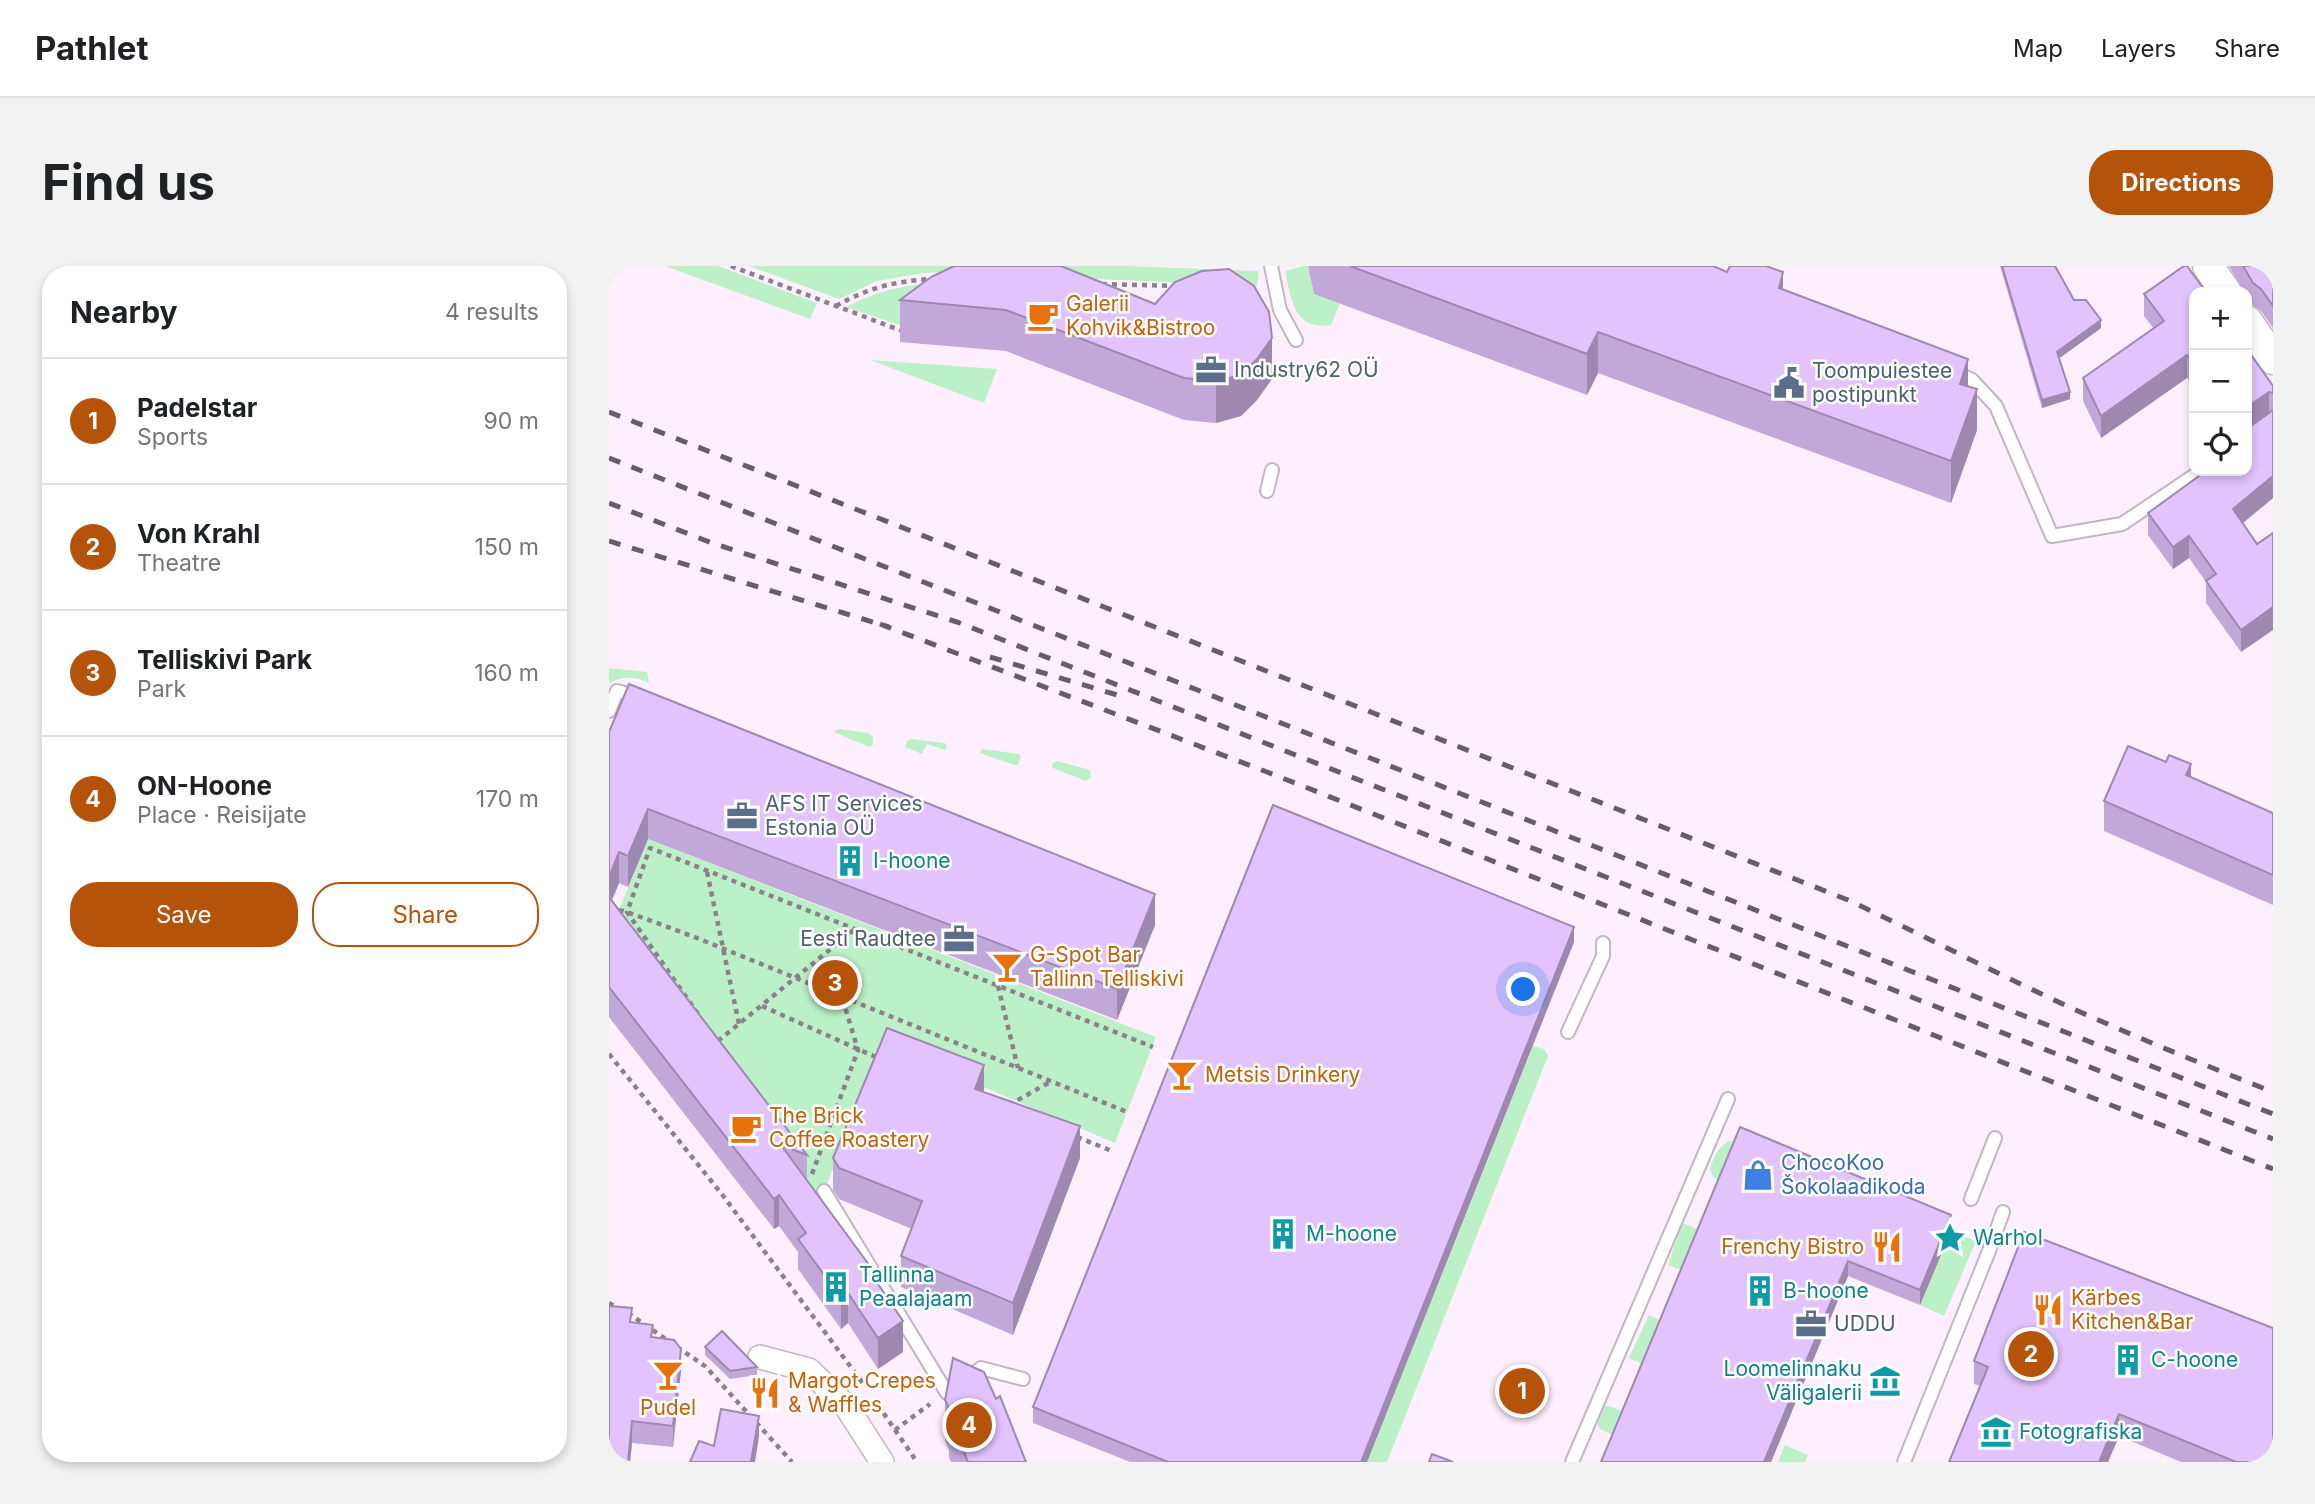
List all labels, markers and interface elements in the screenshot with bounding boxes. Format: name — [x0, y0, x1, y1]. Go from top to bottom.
text: Pathlet — [35, 28, 149, 68]
text: Map — [2013, 34, 2063, 63]
text: Layers — [2101, 34, 2176, 63]
text: Share — [2214, 34, 2280, 63]
button: Directions — [2089, 150, 2273, 215]
text: Find us — [42, 153, 215, 212]
map controls — [2189, 287, 2252, 476]
button: + — [2189, 287, 2252, 350]
place label: Galerii Kohvik&Bistroo — [1066, 291, 1215, 340]
text: Nearby — [70, 294, 178, 330]
text: 4 results — [445, 298, 539, 326]
cafe icon: Galerii Kohvik&Bistroo — [1026, 299, 1060, 333]
button: − — [2189, 350, 2252, 413]
office icon: Industry62 OÜ — [1194, 353, 1228, 387]
place label: Industry62 OÜ — [1234, 356, 1379, 382]
place label: Toompuiestee postipunkt — [1812, 358, 1952, 407]
public building icon: Toompuiestee postipunkt — [1772, 366, 1806, 400]
text: Padelstar — [137, 392, 257, 423]
text: 1 — [88, 407, 98, 435]
text: 90 m — [484, 407, 539, 435]
button: locate — [2189, 413, 2252, 476]
text: Sports — [137, 423, 208, 451]
text: Von Krahl — [137, 518, 260, 549]
text: 2 — [86, 533, 100, 561]
text: 150 m — [475, 533, 539, 561]
text: Theatre — [137, 549, 221, 577]
text: Telliskivi Park — [137, 644, 312, 675]
text: 3 — [86, 659, 100, 687]
text: 160 m — [474, 659, 539, 687]
text: Park — [137, 675, 186, 703]
text: ON-Hoone — [137, 770, 272, 801]
text: 4 — [85, 785, 101, 813]
text: 170 m — [476, 785, 539, 813]
place label: AFS IT Services Estonia OÜ — [765, 791, 923, 840]
office icon: AFS IT Services Estonia OÜ — [725, 799, 759, 833]
text: Place · Reisijate — [137, 801, 307, 829]
building icon: I-hoone — [833, 844, 867, 878]
place label: I-hoone — [873, 848, 951, 873]
button: Save — [70, 882, 298, 947]
button: Share — [312, 882, 539, 947]
office icon: Eesti Raudtee — [942, 922, 976, 956]
place label: Eesti Raudtee — [800, 926, 936, 951]
place label: G-Spot Bar Tallinn Telliskivi — [1030, 942, 1184, 991]
bar icon: G-Spot Bar Tallinn Telliskivi — [990, 950, 1024, 984]
pin: 3 — [812, 957, 858, 1009]
your location — [1506, 972, 1540, 1006]
bar icon: Metsis Drinkery — [1165, 1058, 1199, 1092]
place label: Metsis Drinkery — [1205, 1062, 1360, 1087]
place label: The Brick Coffee Roastery — [769, 1103, 929, 1152]
cafe icon: The Brick Coffee Roastery — [729, 1111, 763, 1145]
place label: ChocoKoo Šokolaadikoda — [1781, 1150, 1926, 1199]
shop icon: ChocoKoo Šokolaadikoda — [1741, 1158, 1775, 1192]
building icon: M-hoone — [1266, 1217, 1300, 1251]
place label: M-hoone — [1306, 1221, 1397, 1246]
place icon: Warhol — [1933, 1221, 1967, 1255]
place label: Warhol — [1973, 1225, 2043, 1250]
restaurant icon: Frenchy Bistro — [1870, 1230, 1904, 1264]
place label: Frenchy Bistro — [1721, 1234, 1864, 1259]
place label: Tallinna Peaalajaam — [859, 1262, 972, 1311]
building icon: Tallinna Peaalajaam — [819, 1270, 853, 1304]
building icon: B-hoone — [1743, 1274, 1777, 1308]
place label: B-hoone — [1783, 1278, 1869, 1303]
place label: Kärbes Kitchen&Bar — [2071, 1285, 2193, 1334]
restaurant icon: Kärbes Kitchen&Bar — [2031, 1293, 2065, 1327]
office icon: UDDU — [1794, 1307, 1828, 1341]
place label: UDDU — [1834, 1311, 1896, 1336]
pin: 2 — [2008, 1328, 2054, 1380]
building icon: C-hoone — [2111, 1343, 2145, 1377]
place label: C-hoone — [2151, 1347, 2238, 1372]
place label: Loomelinnaku Väligalerii — [1724, 1356, 1862, 1405]
bar icon: Pudel — [651, 1358, 685, 1392]
museum icon: Loomelinnaku Väligalerii — [1868, 1364, 1902, 1398]
pin: 1 — [1499, 1365, 1545, 1417]
place label: Margot Crepes & Waffles — [788, 1368, 936, 1417]
restaurant icon: Margot Crepes & Waffles — [748, 1376, 782, 1410]
place label: Pudel — [640, 1395, 696, 1420]
pin: 4 — [946, 1399, 992, 1451]
museum icon: Fotografiska — [1979, 1415, 2013, 1449]
place label: Fotografiska — [2019, 1419, 2142, 1444]

